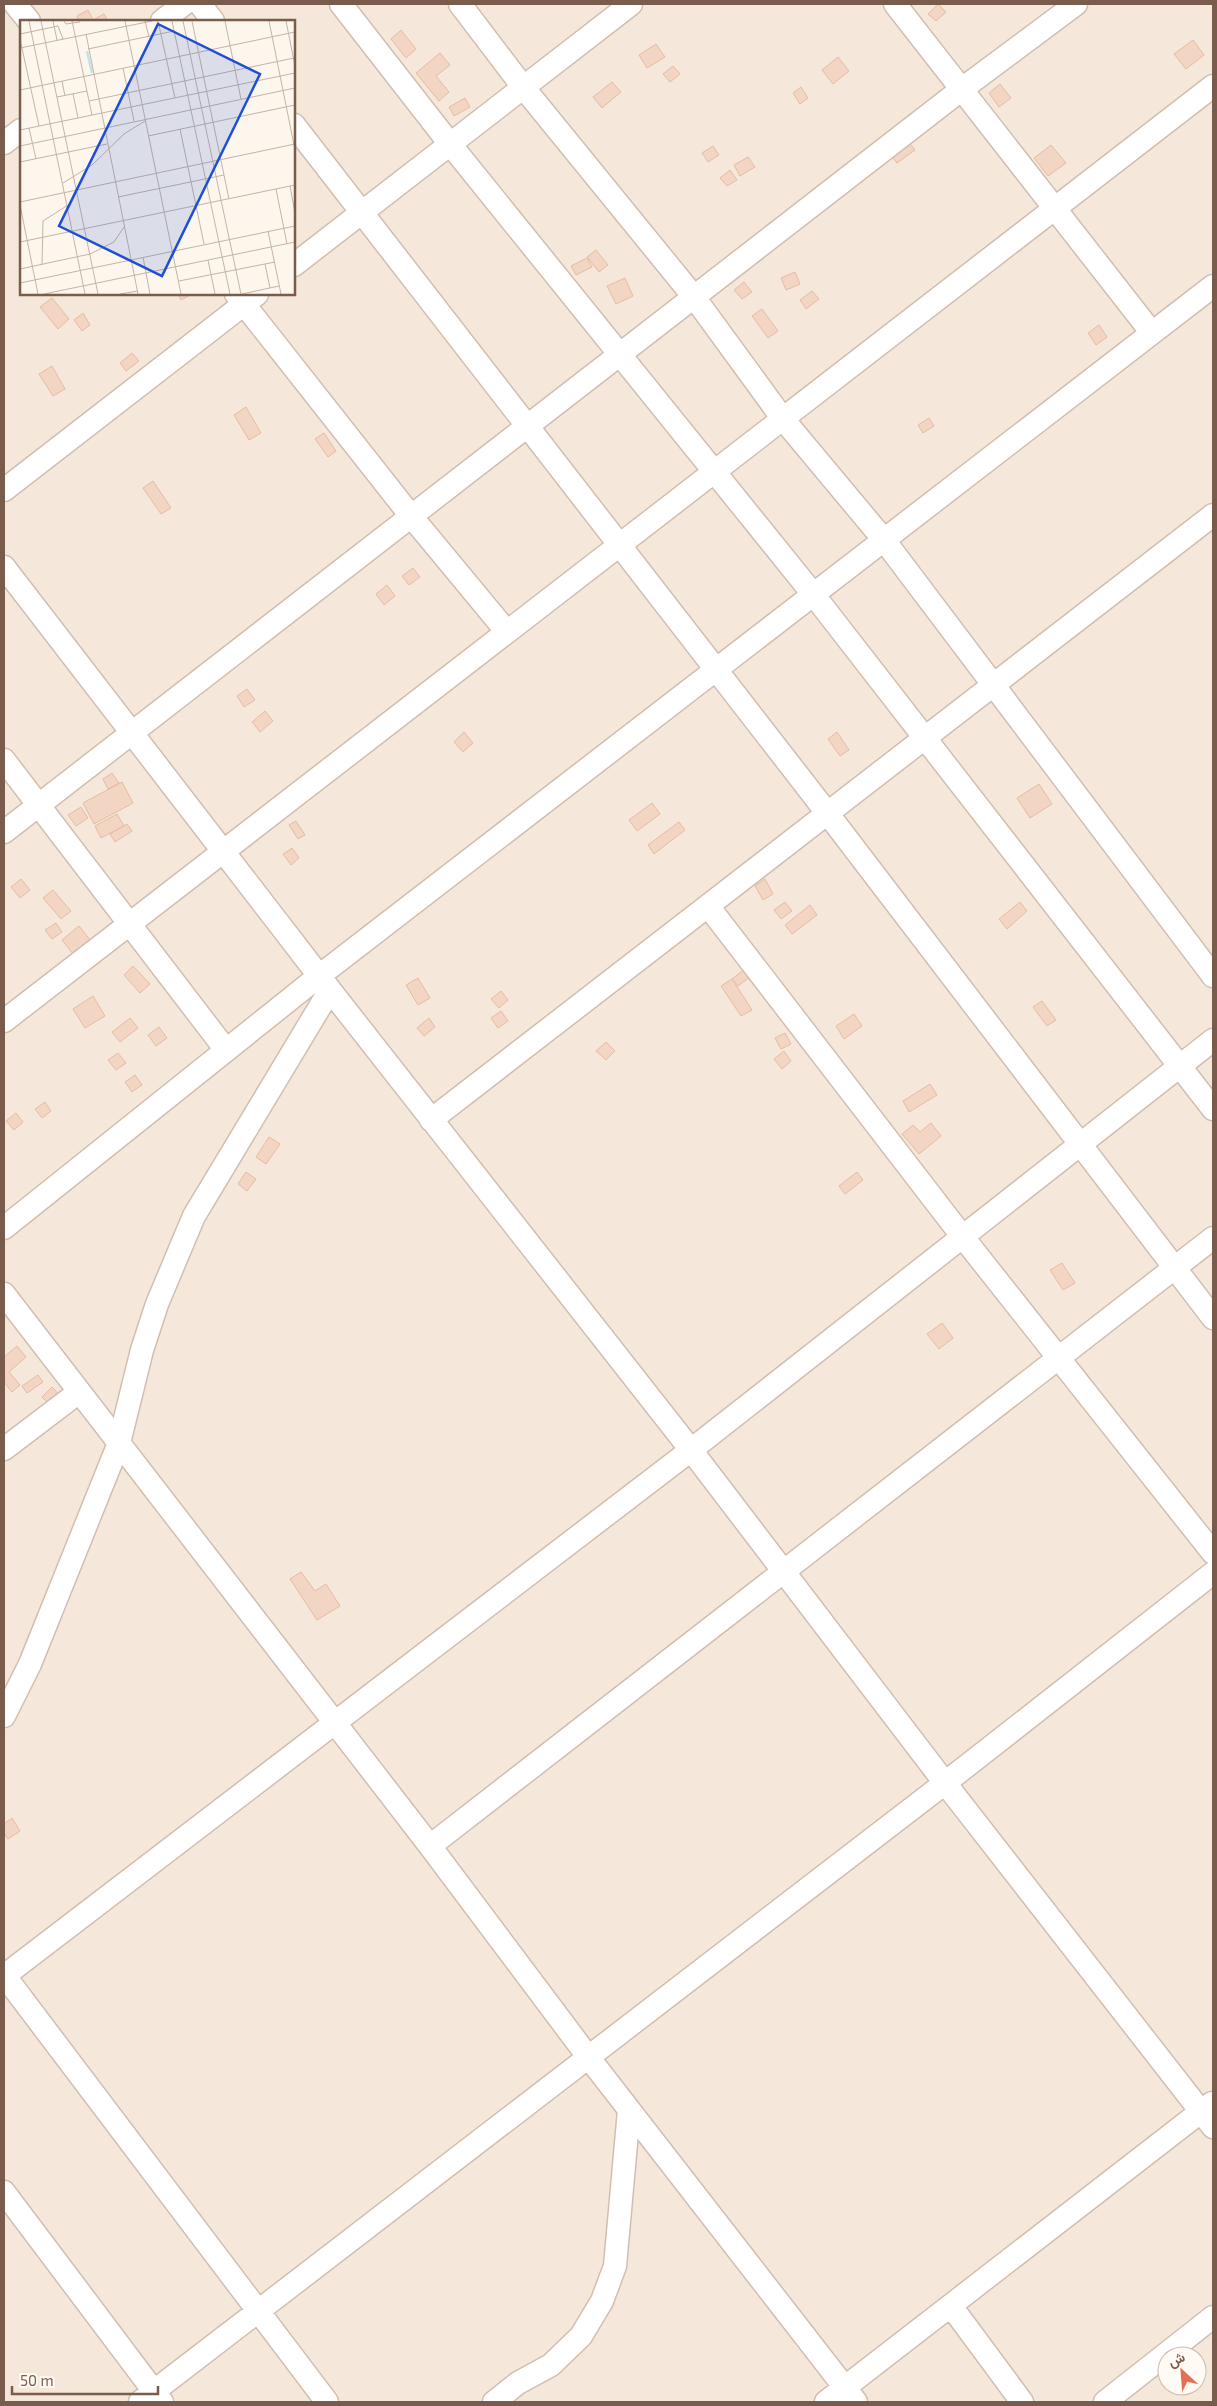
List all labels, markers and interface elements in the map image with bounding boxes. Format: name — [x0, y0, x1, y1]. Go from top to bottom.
inset map — [20, 20, 295, 295]
north arrow — [1157, 2346, 1207, 2396]
text: ش — [1165, 2347, 1188, 2371]
scale bar — [12, 2364, 159, 2396]
text: 50 m — [20, 2371, 54, 2389]

